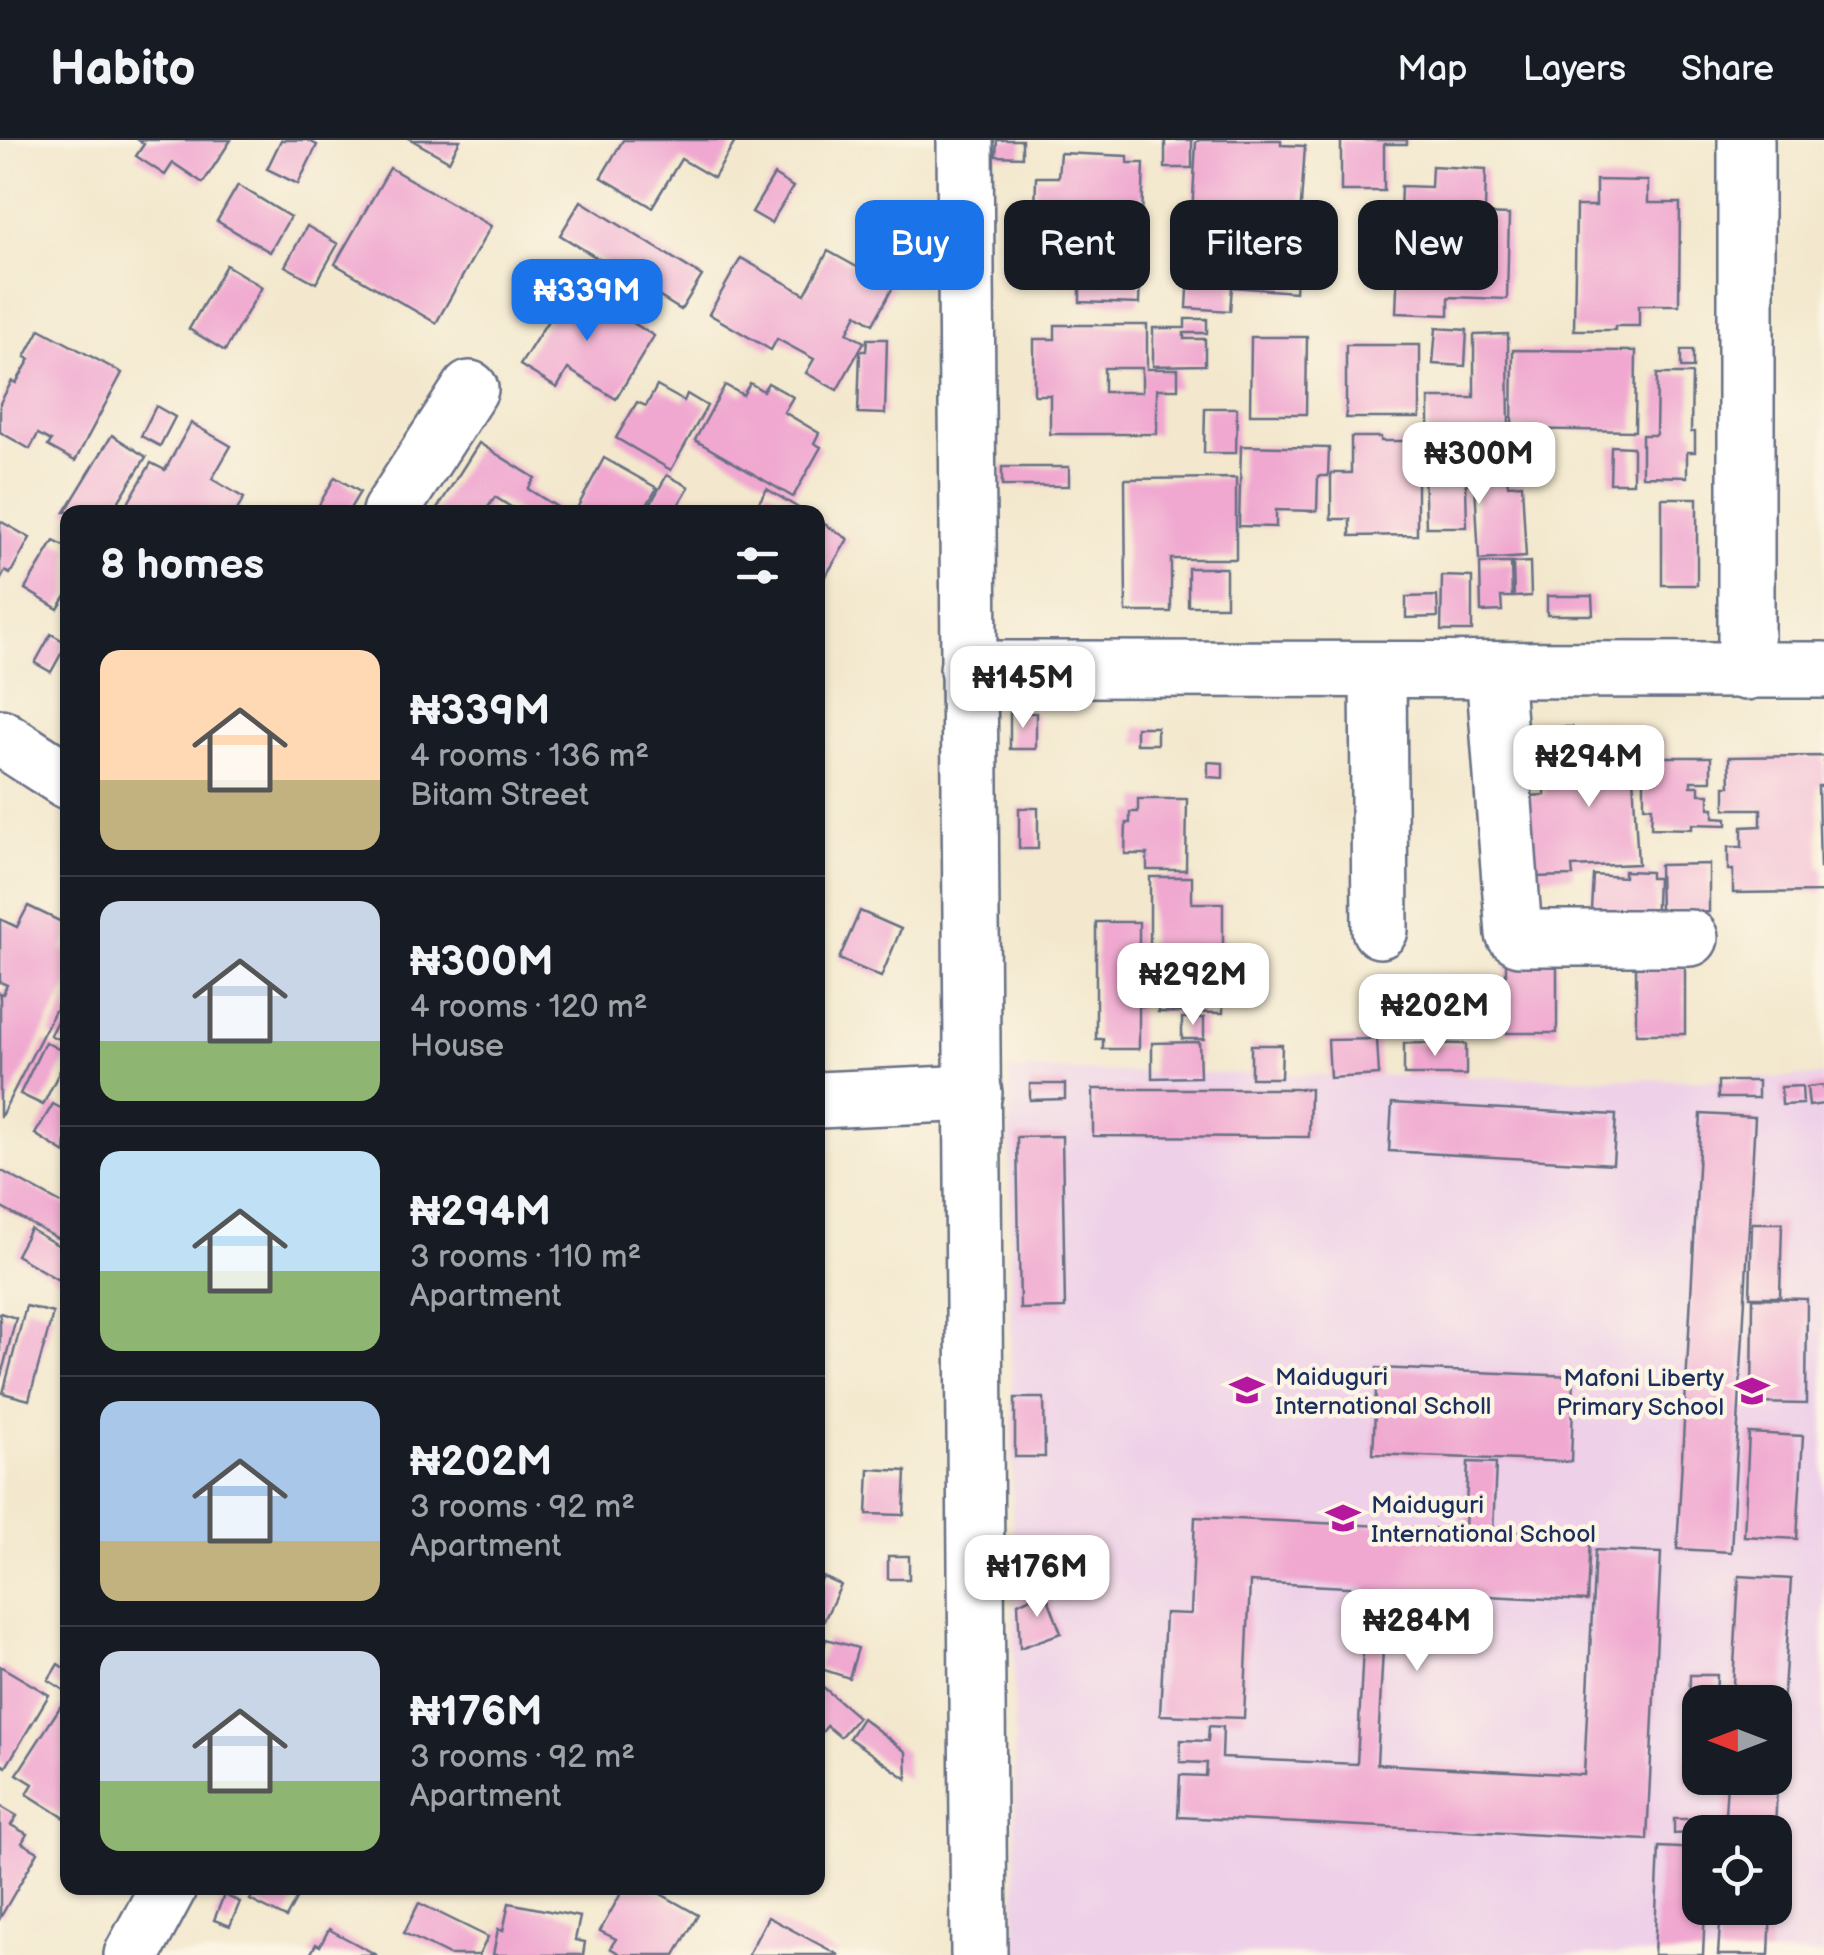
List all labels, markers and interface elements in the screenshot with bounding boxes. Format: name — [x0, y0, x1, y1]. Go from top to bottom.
text: Habito — [50, 41, 196, 98]
text: Map — [1397, 48, 1468, 91]
text: Layers — [1523, 48, 1626, 91]
text: Share — [1681, 48, 1774, 91]
chip: Buy — [855, 200, 984, 290]
chip: Rent — [1004, 200, 1150, 290]
chip: Filters — [1170, 200, 1338, 290]
chip: New — [1358, 200, 1498, 290]
pin: ₦339M — [517, 259, 657, 344]
text: ₦339M — [534, 272, 640, 311]
pin: ₦300M — [1409, 422, 1549, 507]
text: ₦300M — [1424, 435, 1534, 474]
icon: filters — [730, 538, 785, 593]
text: 8 homes — [100, 540, 264, 591]
pin: ₦145M — [953, 646, 1093, 731]
text: ₦145M — [972, 659, 1074, 698]
text: ₦339M — [410, 686, 550, 737]
icon: home — [180, 690, 300, 810]
pin: ₦294M — [1519, 725, 1659, 810]
text: 4 rooms · 136 m² — [410, 737, 649, 776]
text: ₦294M — [1535, 738, 1643, 777]
text: Bitam Street — [410, 776, 589, 815]
text: ₦300M — [410, 937, 553, 988]
icon: home — [180, 941, 300, 1061]
pin: ₦292M — [1123, 943, 1263, 1028]
text: ₦292M — [1139, 956, 1247, 995]
pin: ₦202M — [1365, 974, 1505, 1059]
text: ₦202M — [1381, 987, 1489, 1026]
text: 4 rooms · 120 m² — [410, 988, 648, 1027]
text: House — [410, 1027, 504, 1066]
text: ₦294M — [410, 1187, 551, 1238]
icon: home — [180, 1191, 300, 1311]
text: 3 rooms · 110 m² — [410, 1238, 641, 1277]
text: Apartment — [410, 1277, 561, 1316]
place label: Maiduguri International Scholl — [1275, 1362, 1491, 1422]
place label: Mafoni Liberty Primary School — [1556, 1363, 1725, 1423]
school or university icon: Maiduguri International Scholl — [1228, 1371, 1266, 1409]
school or university icon: Mafoni Liberty Primary School — [1733, 1372, 1771, 1410]
text: ₦202M — [410, 1437, 552, 1488]
icon: home — [180, 1441, 300, 1561]
text: 3 rooms · 92 m² — [410, 1488, 635, 1527]
place label: Maiduguri International School — [1371, 1490, 1596, 1550]
school or university icon: Maiduguri International School — [1324, 1499, 1362, 1537]
text: Apartment — [410, 1527, 561, 1566]
pin: ₦176M — [967, 1535, 1107, 1620]
text: ₦176M — [987, 1548, 1087, 1587]
pin: ₦284M — [1347, 1589, 1487, 1674]
text: ₦284M — [1363, 1602, 1471, 1641]
north arrow — [1682, 1685, 1792, 1795]
map controls — [1682, 1685, 1792, 1925]
text: ₦176M — [410, 1687, 543, 1738]
icon: home — [180, 1691, 300, 1811]
text: 3 rooms · 92 m² — [410, 1738, 635, 1777]
text: Apartment — [410, 1777, 561, 1816]
button: locate — [1682, 1815, 1792, 1925]

